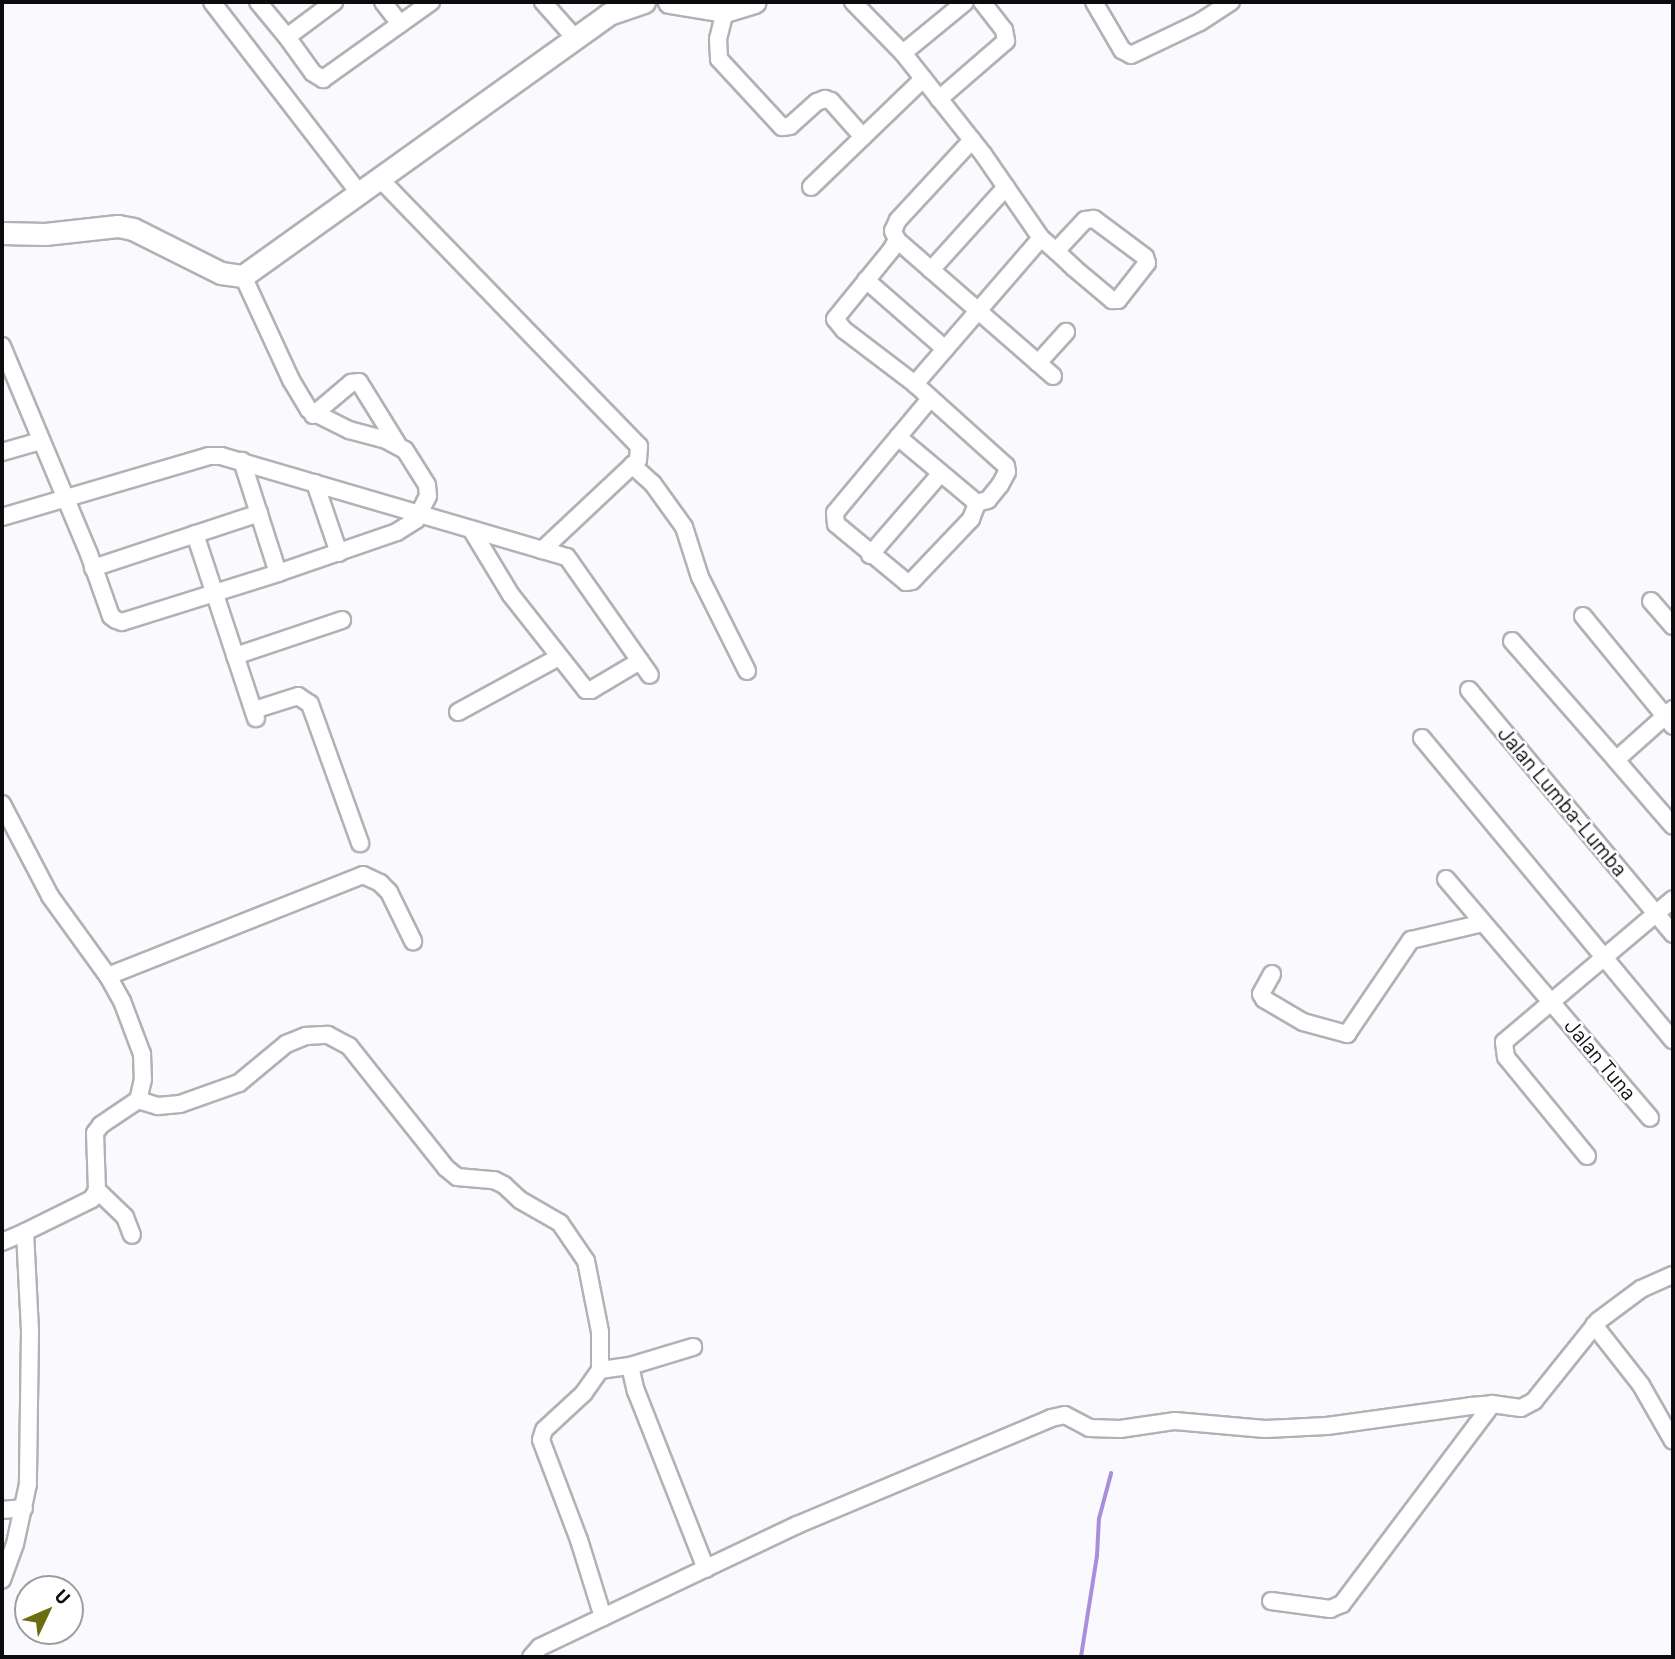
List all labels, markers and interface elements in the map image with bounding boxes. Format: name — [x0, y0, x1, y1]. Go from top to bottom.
street label: Jalan Lumba-Lumba — [1493, 721, 1633, 881]
street label: Jalan Tuna — [1560, 1013, 1642, 1105]
north arrow — [14, 1575, 84, 1645]
text: U — [51, 1584, 75, 1609]

